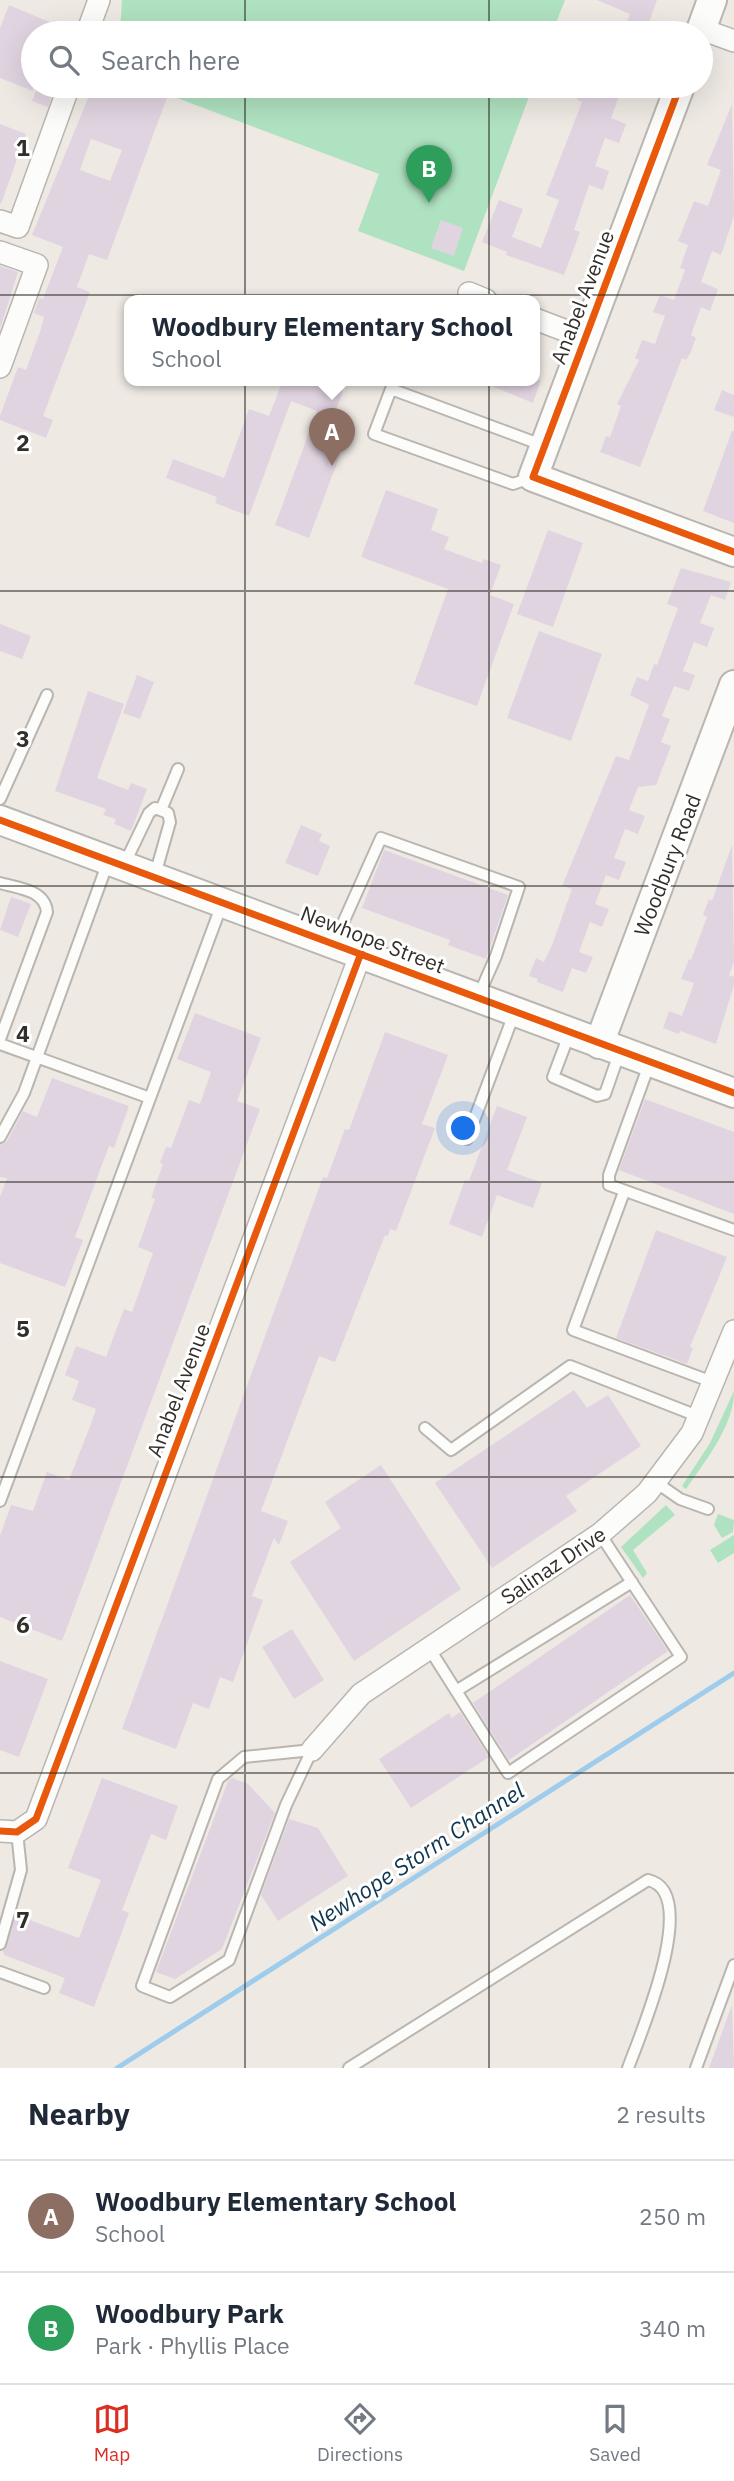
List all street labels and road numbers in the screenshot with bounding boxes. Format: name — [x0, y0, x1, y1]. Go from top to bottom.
street label: Anabel Avenue — [544, 226, 620, 368]
street label: Woodbury Road — [627, 790, 707, 940]
street label: Newhope Street — [297, 899, 449, 979]
street label: Anabel Avenue — [140, 1319, 216, 1461]
street label: Salinaz Drive — [495, 1520, 611, 1610]

